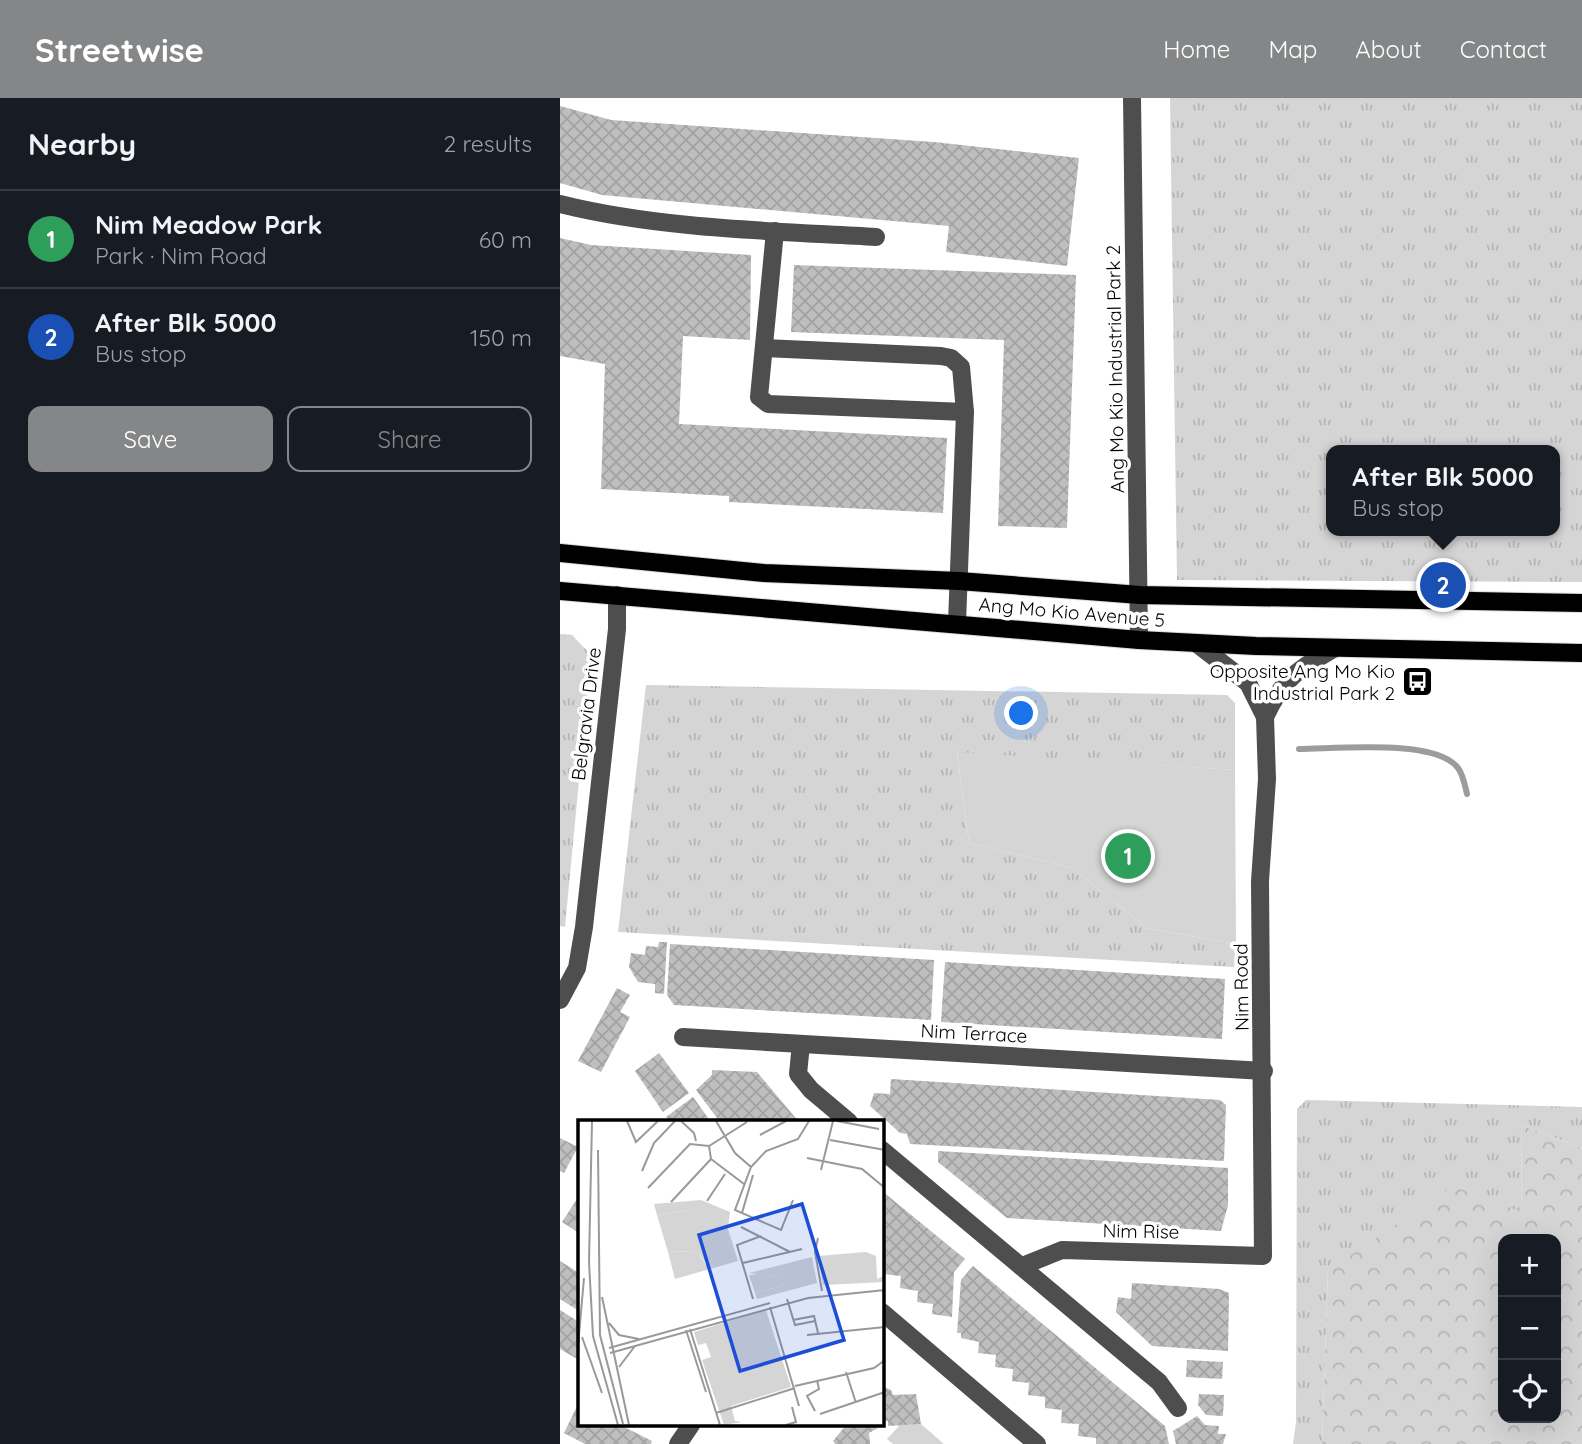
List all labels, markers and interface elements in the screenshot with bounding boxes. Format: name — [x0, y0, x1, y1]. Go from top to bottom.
text: Streetwise — [35, 29, 204, 70]
text: Home — [1163, 34, 1230, 64]
text: Map — [1268, 34, 1317, 64]
text: About — [1355, 34, 1422, 64]
text: Contact — [1460, 34, 1547, 64]
text: Nearby — [28, 125, 136, 163]
text: 2 results — [443, 129, 532, 158]
text: Nim Meadow Park — [95, 208, 322, 241]
text: 1 — [47, 225, 55, 254]
text: 60 m — [479, 225, 532, 254]
text: Park · Nim Road — [95, 241, 267, 270]
street label: Ang Mo Kio Industrial Park 2 — [1101, 245, 1129, 493]
text: After Blk 5000 — [95, 306, 276, 339]
text: 2 — [44, 323, 58, 352]
text: 150 m — [470, 323, 532, 352]
text: Bus stop — [95, 339, 186, 368]
button: Save — [28, 406, 273, 472]
button: Share — [287, 406, 532, 472]
popup — [1326, 445, 1560, 536]
text: After Blk 5000 — [1352, 460, 1534, 493]
text: Bus stop — [1352, 493, 1444, 522]
pin: 2 — [1420, 559, 1466, 611]
street label: Ang Mo Kio Avenue 5 — [978, 592, 1166, 632]
street label: Belgravia Drive — [566, 646, 606, 782]
place label: Opposite Ang Mo Kio Industrial Park 2 — [1210, 659, 1395, 705]
bus stop icon: Opposite Ang Mo Kio Industrial Park 2 — [1401, 665, 1435, 699]
your location — [1004, 696, 1038, 730]
pin: 1 — [1105, 830, 1151, 882]
street label: Nim Road — [1228, 943, 1254, 1031]
street label: Nim Terrace — [920, 1018, 1028, 1048]
inset map — [578, 1120, 884, 1426]
street label: Nim Rise — [1102, 1218, 1180, 1244]
map controls — [1498, 1234, 1561, 1423]
button: + — [1498, 1234, 1561, 1297]
button: − — [1498, 1297, 1561, 1360]
button: locate — [1498, 1360, 1561, 1423]

